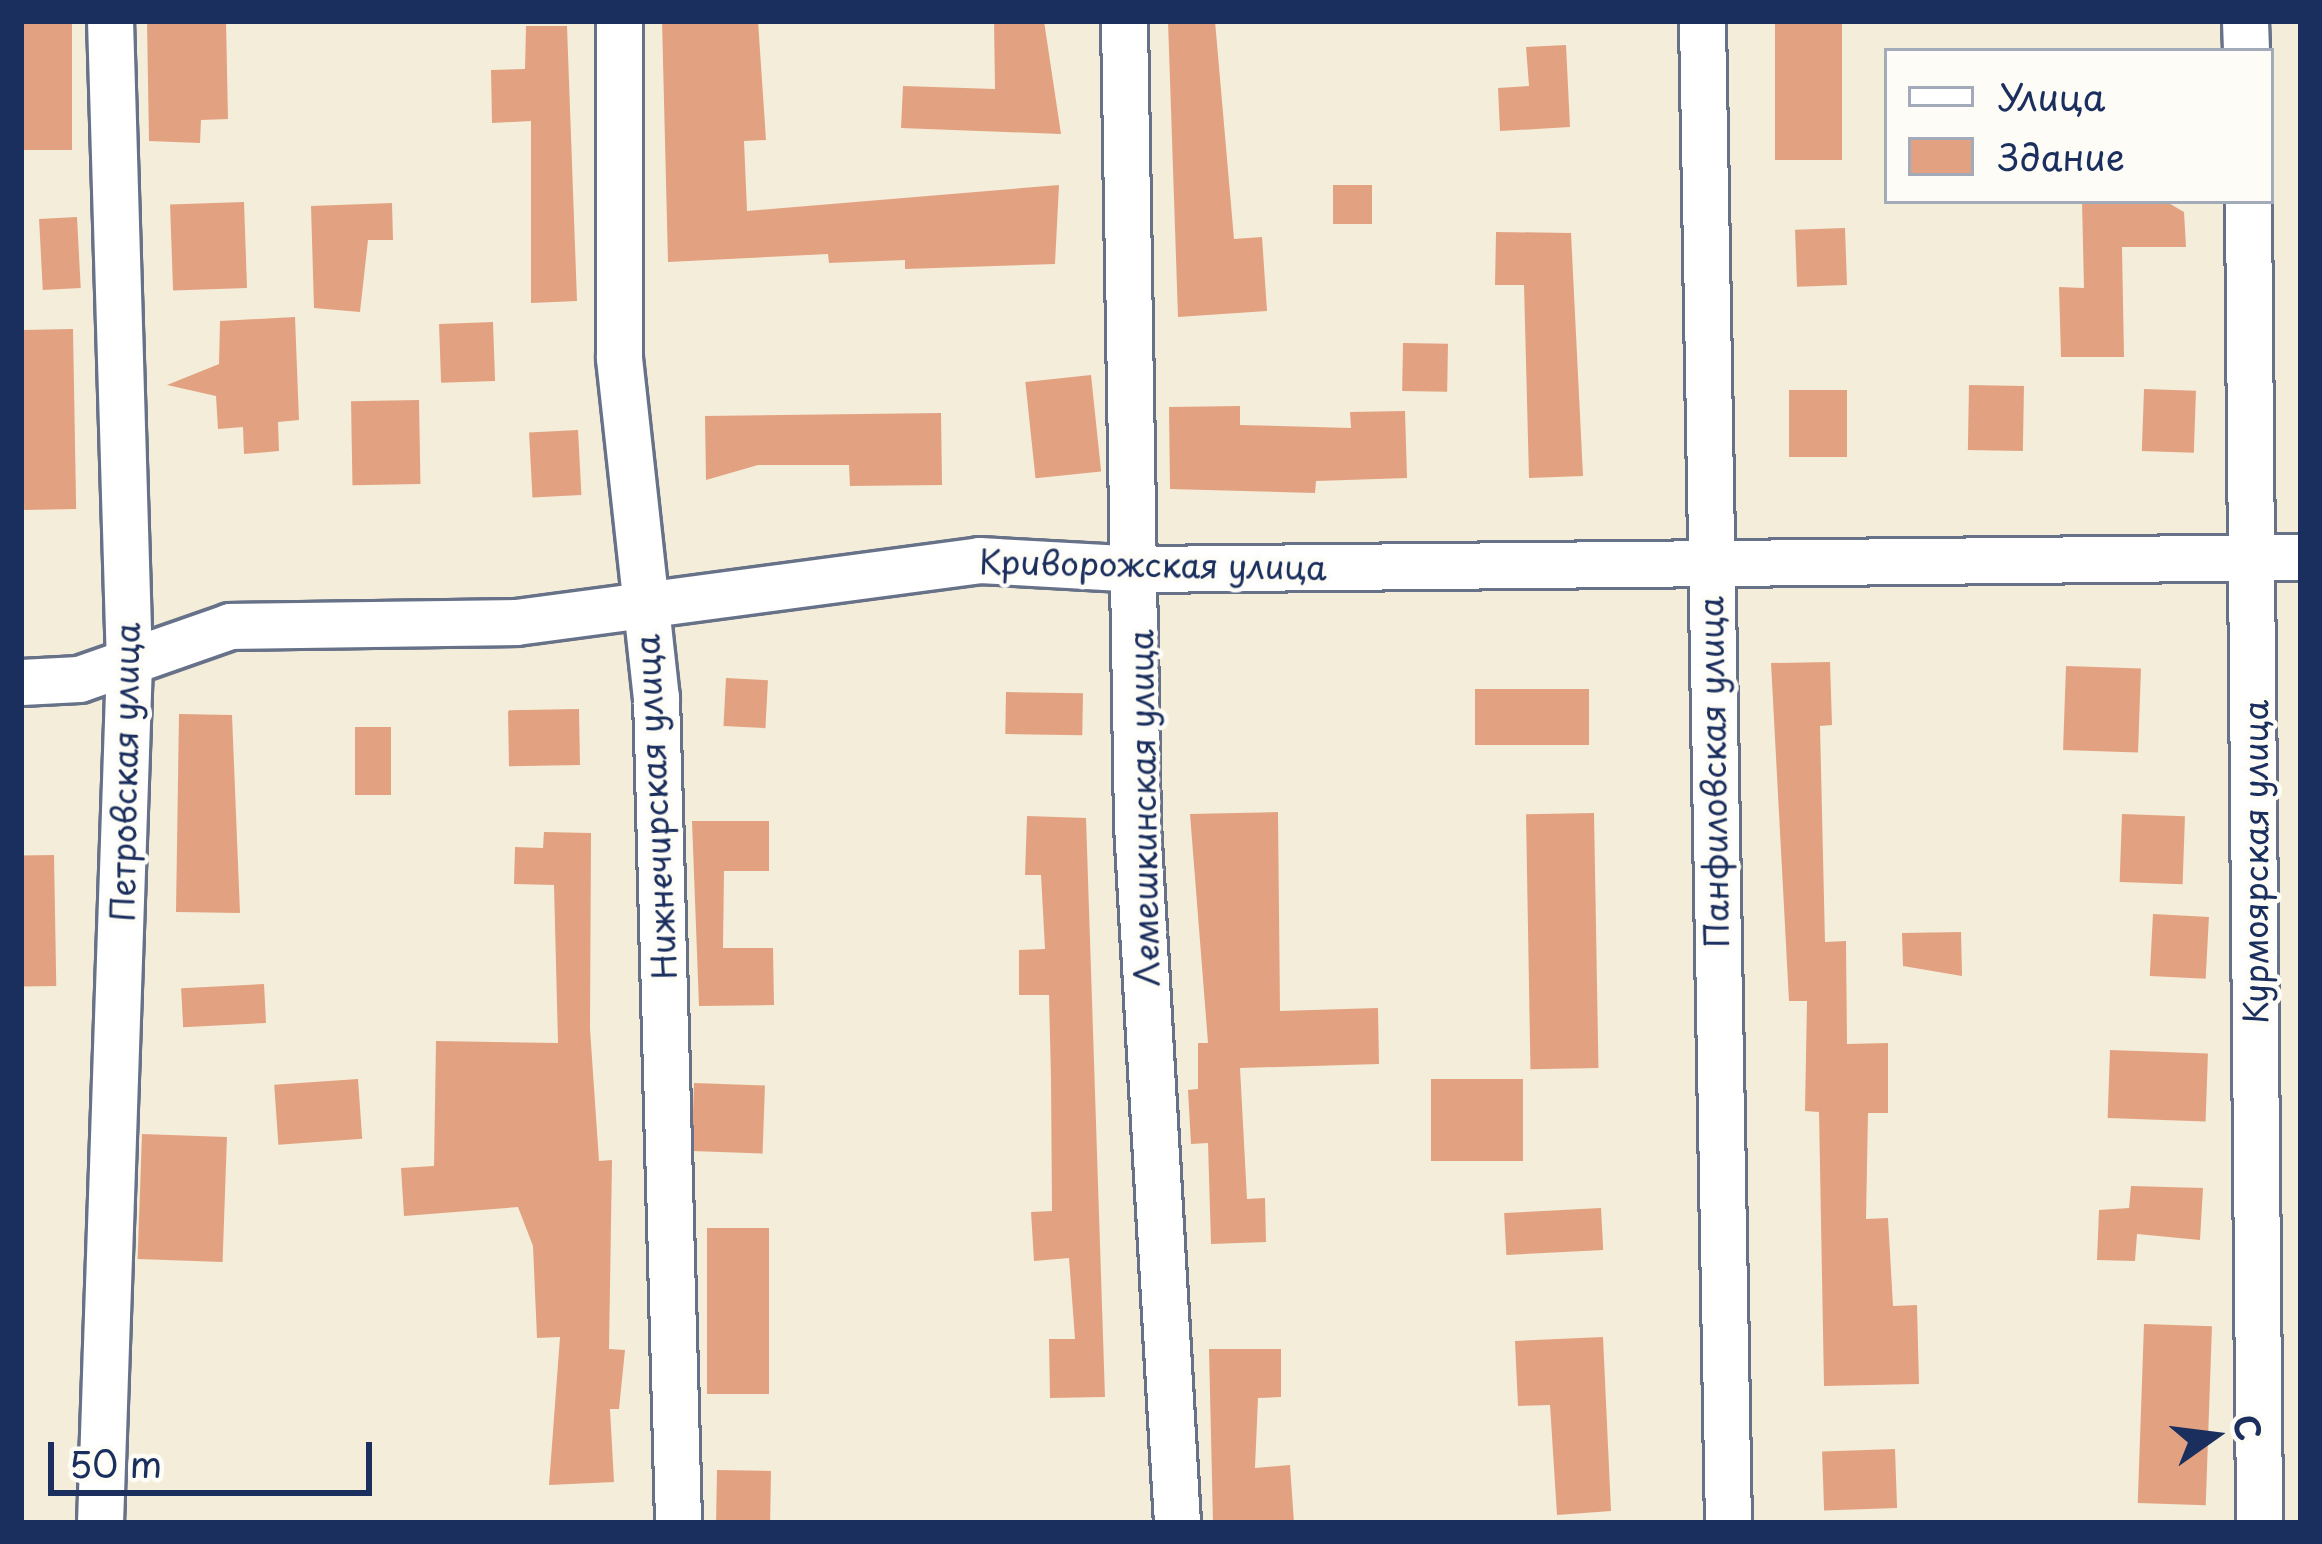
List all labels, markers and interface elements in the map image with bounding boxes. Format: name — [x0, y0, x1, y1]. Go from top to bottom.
legend — [1884, 48, 2274, 204]
text: Улица — [1998, 69, 2105, 123]
text: Здание — [1998, 129, 2125, 183]
street label: Криворожская улица — [978, 541, 1328, 587]
street label: Панфиловская улица — [1690, 595, 1736, 949]
street label: Петровская улица — [102, 621, 146, 923]
street label: Лемешкинская улица — [1120, 629, 1166, 987]
street label: Нижнечирская улица — [626, 632, 684, 982]
street label: Курмоярская улица — [2235, 699, 2275, 1025]
north arrow — [2154, 1376, 2274, 1496]
text: С — [2222, 1409, 2276, 1445]
scale bar — [54, 1418, 378, 1492]
text: 50 m — [69, 1436, 162, 1490]

